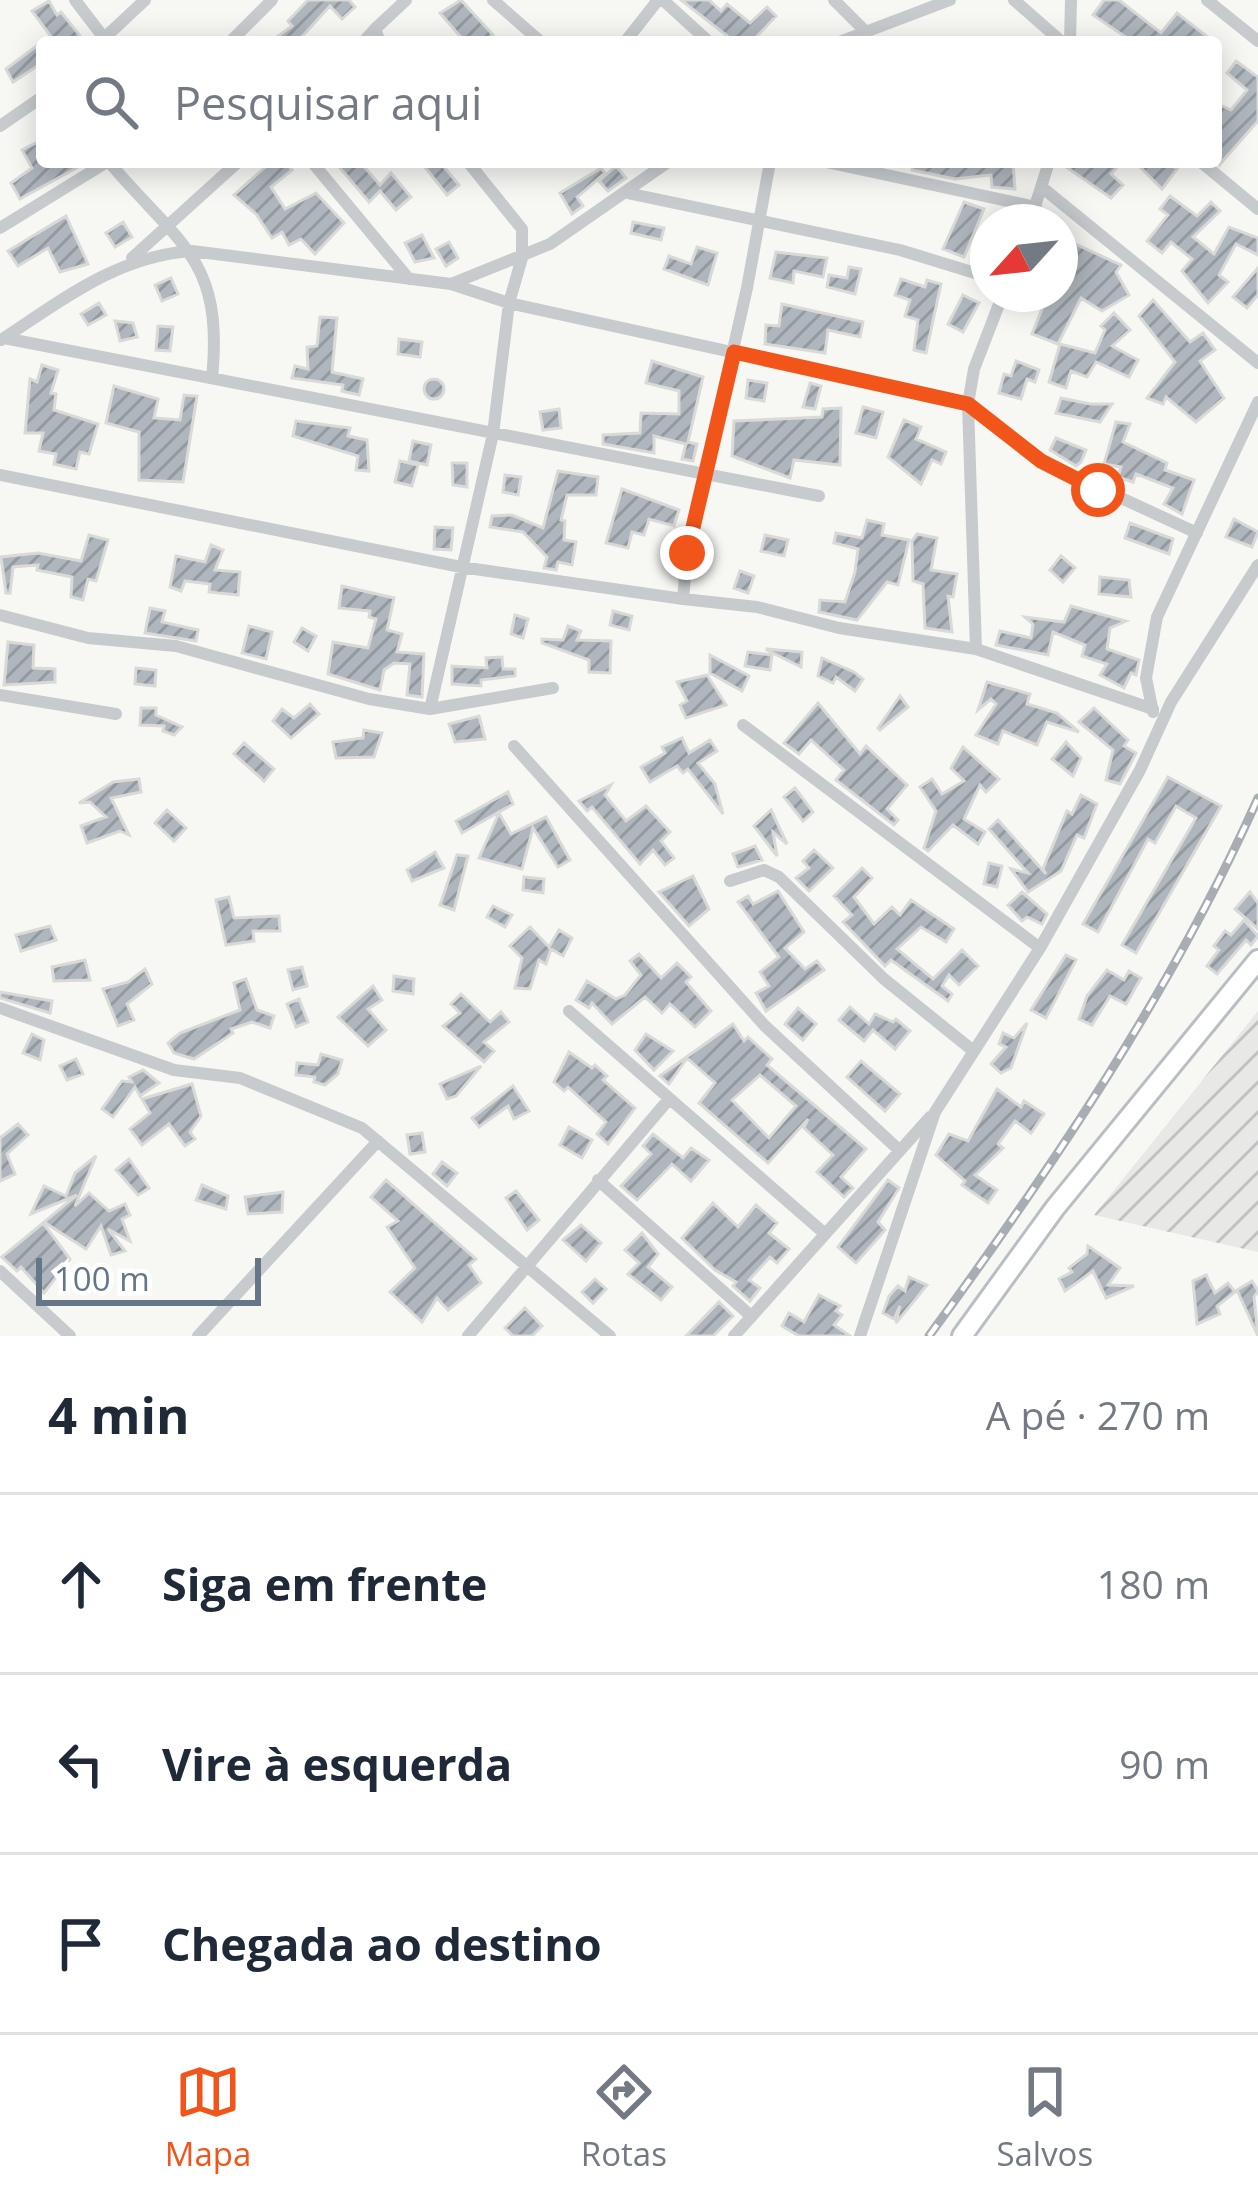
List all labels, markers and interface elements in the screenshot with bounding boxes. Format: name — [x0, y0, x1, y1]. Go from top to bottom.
search box — [36, 36, 1222, 168]
icon: search — [78, 69, 144, 135]
text: Pesquisar aqui — [174, 72, 482, 133]
north arrow — [970, 204, 1078, 312]
route start — [1071, 463, 1125, 517]
route end — [660, 526, 714, 580]
scale bar — [36, 1252, 261, 1305]
text: 100 m — [54, 1256, 150, 1301]
text: 4 min — [48, 1379, 190, 1449]
text: A pé · 270 m — [986, 1388, 1210, 1441]
icon: ahead — [48, 1551, 114, 1617]
text: Siga em frente — [162, 1553, 487, 1614]
text: 180 m — [1097, 1557, 1210, 1610]
icon: left — [48, 1731, 114, 1797]
text: Vire à esquerda — [162, 1733, 512, 1794]
text: 90 m — [1119, 1737, 1210, 1790]
icon: arrive — [48, 1911, 114, 1977]
text: Chegada ao destino — [162, 1913, 602, 1974]
tab: Mapa — [165, 2059, 251, 2176]
tab: Rotas — [581, 2059, 667, 2176]
tab: Salvos — [996, 2059, 1093, 2176]

